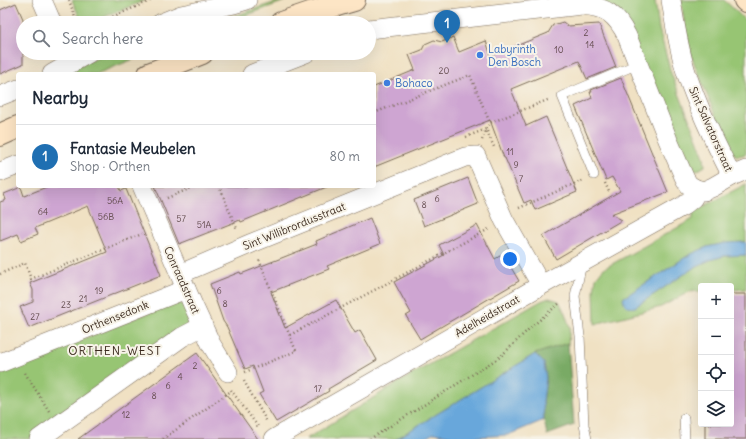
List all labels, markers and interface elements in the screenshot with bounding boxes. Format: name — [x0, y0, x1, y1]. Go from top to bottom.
pin: 1 — [434, 10, 460, 43]
search box — [16, 16, 376, 60]
icon: search — [30, 27, 52, 49]
house number: 2 — [584, 27, 589, 38]
text: Search here — [62, 29, 143, 48]
house number: 14 — [586, 39, 594, 50]
place label: Labyrinth Den Bosch — [488, 42, 541, 69]
house number: 10 — [554, 44, 564, 55]
marker: Labyrinth Den Bosch — [475, 50, 485, 60]
house number: 20 — [439, 65, 450, 76]
place label: Bohaco — [395, 76, 433, 90]
marker: Bohaco — [382, 78, 392, 88]
street label: Sint Salvatorstraat — [686, 84, 736, 174]
text: Nearby — [32, 87, 88, 109]
text: Fantasie Meubelen — [70, 139, 196, 158]
house number: 11 — [506, 146, 514, 157]
text: 1 — [42, 148, 48, 165]
text: 80 m — [329, 148, 360, 165]
text: Shop · Orthen — [70, 158, 150, 175]
house number: 9 — [513, 159, 519, 170]
house number: 7 — [519, 173, 524, 184]
house number: 6 — [434, 193, 440, 204]
house number: 56A — [107, 195, 123, 206]
street label: Sint Willibrordusstraat — [241, 199, 348, 253]
house number: 8 — [421, 199, 427, 210]
house number: 64 — [38, 206, 48, 217]
house number: 56B — [98, 211, 114, 222]
house number: 57 — [176, 213, 186, 224]
house number: 51A — [197, 219, 211, 230]
street label: Conraadstraat — [161, 244, 203, 316]
your location — [500, 249, 520, 269]
map controls — [698, 283, 734, 427]
button: + — [698, 283, 734, 319]
house number: 19 — [95, 285, 103, 296]
house number: 6 — [216, 285, 222, 296]
street label: Adelheidstraat — [452, 292, 522, 340]
house number: 21 — [79, 293, 87, 304]
street label: Orthensedonk — [79, 297, 151, 337]
house number: 8 — [222, 298, 228, 309]
house number: 23 — [61, 299, 71, 310]
house number: 27 — [30, 311, 40, 322]
button: − — [698, 319, 734, 355]
district label: ORTHEN-WEST — [68, 343, 162, 358]
button: locate — [698, 355, 734, 391]
house number: 2 — [193, 360, 198, 371]
house number: 4 — [177, 371, 183, 382]
house number: 6 — [165, 380, 171, 391]
house number: 17 — [314, 383, 323, 394]
house number: 8 — [151, 390, 157, 401]
button: layers — [698, 391, 734, 427]
house number: 12 — [122, 409, 130, 420]

